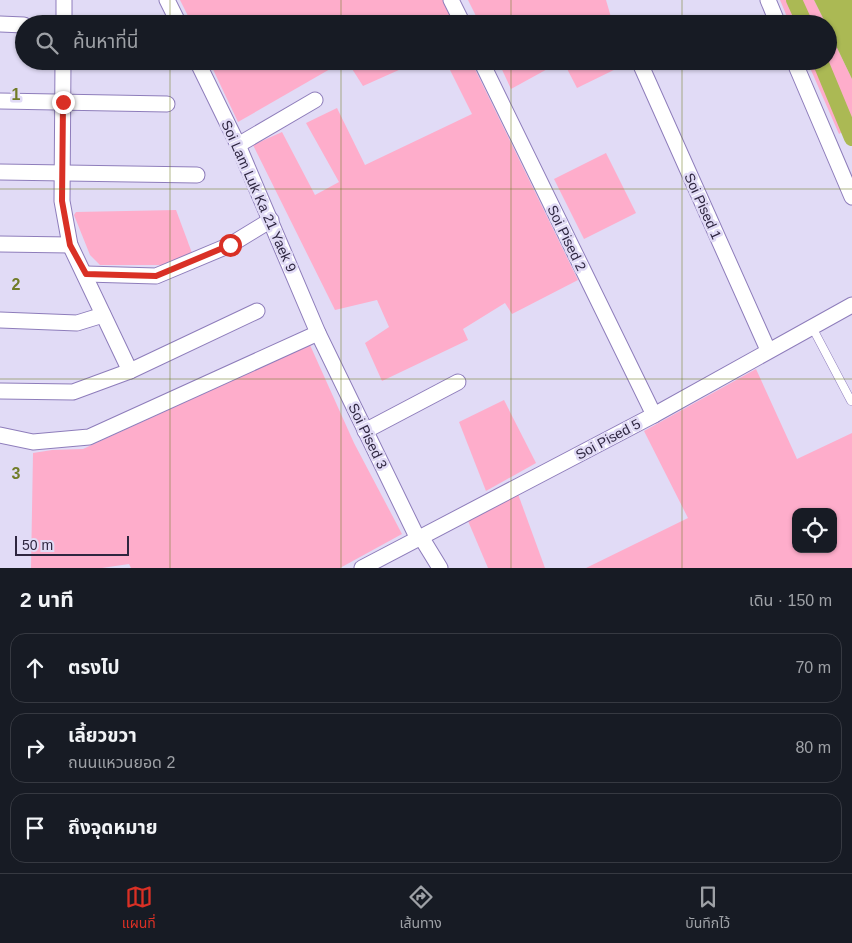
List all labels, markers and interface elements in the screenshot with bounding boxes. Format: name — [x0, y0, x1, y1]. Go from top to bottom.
search box — [15, 15, 837, 70]
icon: search — [33, 29, 61, 57]
text: ค้นหาที่นี่ — [73, 31, 138, 52]
text: 1 — [12, 86, 21, 103]
route end — [52, 91, 75, 114]
street label: Soi Lam Luk Ka 21 Yaek 9 — [218, 118, 300, 275]
street label: Soi Pised 1 — [681, 170, 725, 242]
street label: Soi Pised 2 — [544, 203, 590, 274]
route start — [219, 234, 242, 257]
text: 2 — [12, 276, 21, 293]
street label: Soi Pised 3 — [345, 401, 391, 472]
street label: Soi Pised 5 — [573, 415, 643, 463]
text: 3 — [12, 465, 21, 482]
map controls — [792, 508, 837, 553]
button: locate — [792, 508, 837, 553]
scale bar — [15, 533, 129, 556]
text: 50 m — [22, 537, 53, 553]
text: 2 นาที — [20, 588, 74, 611]
text: เดิน · 150 m — [749, 592, 832, 609]
icon: ahead — [21, 654, 49, 682]
text: ตรงไป — [68, 657, 120, 678]
text: 70 m — [795, 659, 831, 676]
text: เลี้ยวขวา — [68, 725, 137, 746]
icon: right — [21, 734, 49, 762]
text: 80 m — [795, 739, 831, 756]
text: ถนนแหวนยอด 2 — [68, 754, 175, 771]
icon: arrive — [21, 814, 49, 842]
text: ถึงจุดหมาย — [68, 817, 158, 838]
tab: แผนที่ — [122, 883, 156, 934]
tab: เส้นทาง — [399, 883, 442, 934]
tab: บันทึกไว้ — [685, 883, 730, 934]

